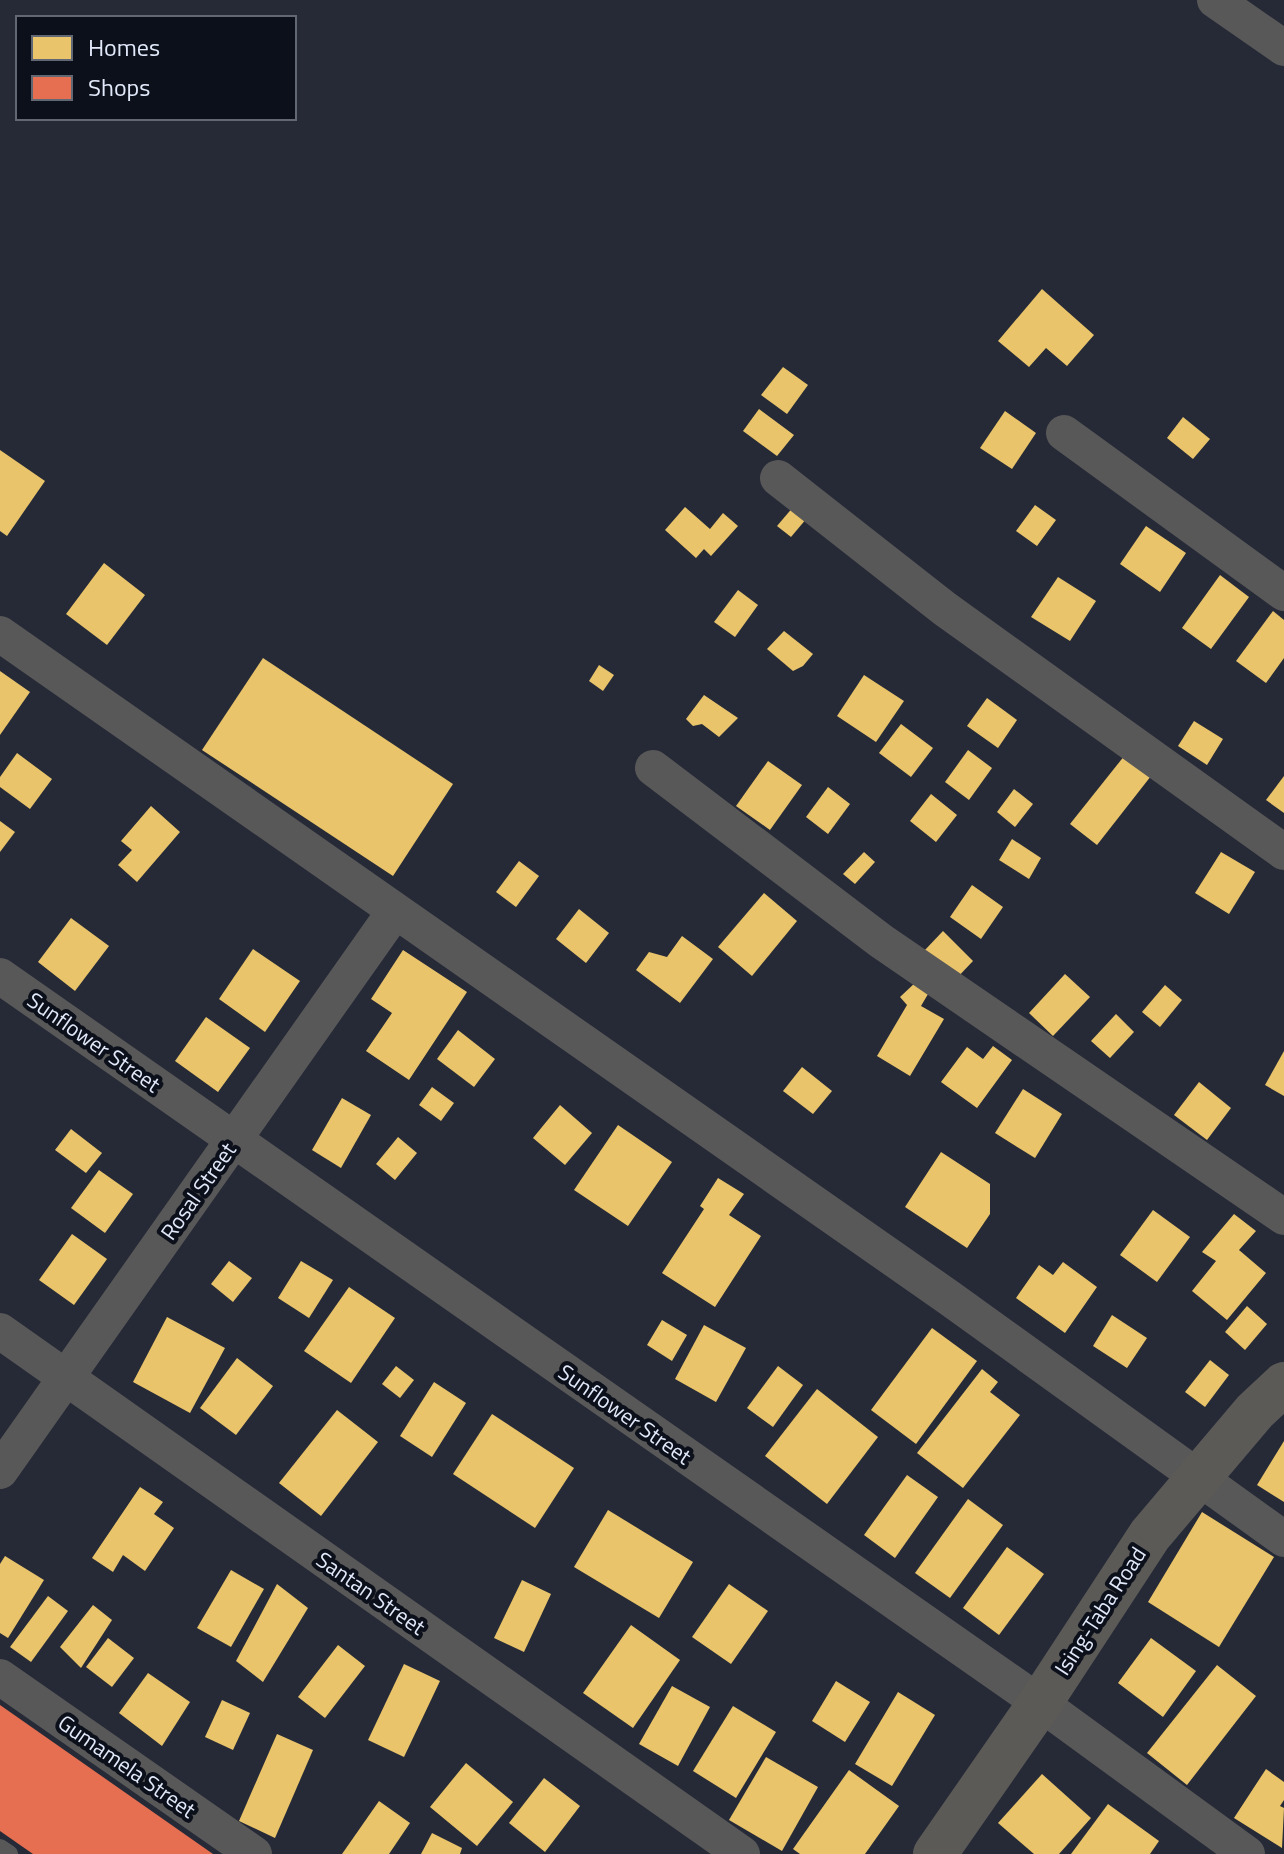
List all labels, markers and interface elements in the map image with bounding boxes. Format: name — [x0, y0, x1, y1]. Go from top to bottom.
legend — [16, 16, 296, 120]
text: Homes — [88, 29, 160, 65]
text: Shops — [88, 69, 150, 105]
street label: Sunflower Street — [20, 983, 168, 1101]
street label: Rosal Street — [152, 1135, 244, 1247]
street label: Sunflower Street — [551, 1355, 699, 1473]
street label: Ising-Taba Road — [1046, 1540, 1154, 1682]
street label: Santan Street — [309, 1543, 433, 1643]
street label: Gumamela Street — [51, 1706, 203, 1826]

